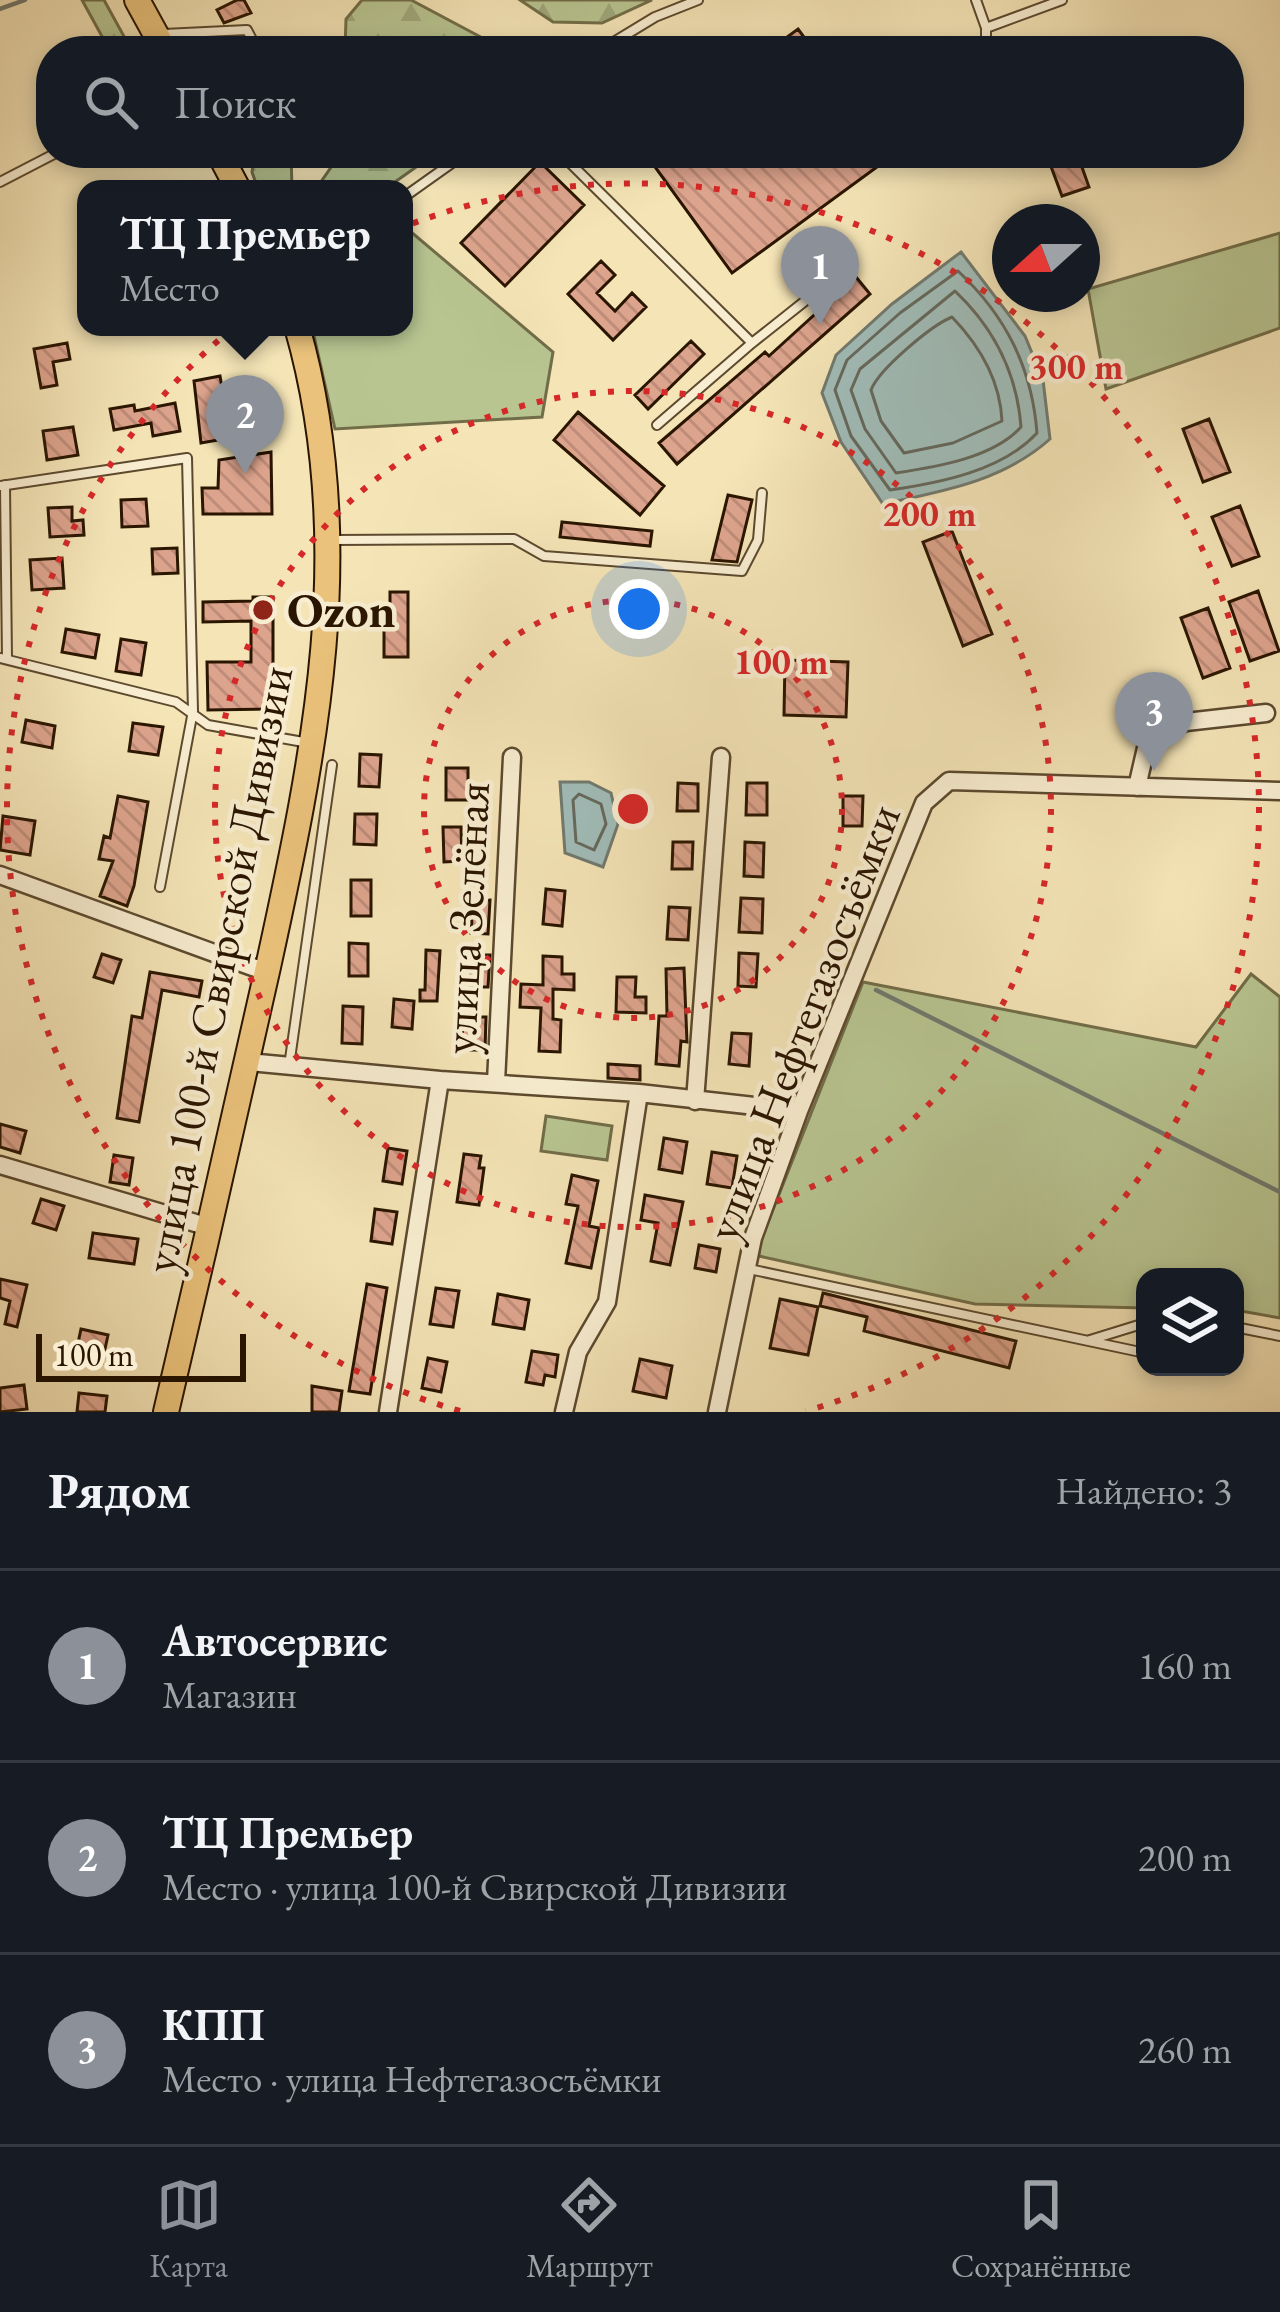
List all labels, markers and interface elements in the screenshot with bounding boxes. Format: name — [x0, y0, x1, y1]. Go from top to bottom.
search box — [36, 36, 1244, 168]
icon: search — [78, 69, 144, 135]
text: Поиск — [174, 73, 296, 131]
popup — [77, 180, 413, 336]
text: ТЦ Премьер — [119, 204, 371, 262]
north arrow — [992, 204, 1100, 312]
pin: 1 — [781, 226, 859, 325]
text: Место — [119, 262, 220, 313]
text: 300 m — [1029, 343, 1123, 390]
pin: 2 — [206, 375, 284, 474]
text: 200 m — [882, 490, 976, 537]
place label: Ozon — [287, 579, 396, 641]
your location — [609, 579, 669, 639]
marker: Ozon — [250, 597, 276, 623]
text: 100 m — [734, 638, 828, 685]
street label: улица 100-й Свирской Дивизии — [128, 660, 306, 1278]
pin: 3 — [1115, 672, 1193, 771]
street label: улица Зелёная — [427, 780, 503, 1056]
centre of rings — [612, 788, 654, 830]
street label: улица Нефтегазосъёмки — [690, 795, 914, 1249]
map controls — [1136, 1268, 1244, 1376]
button: layers — [1136, 1268, 1244, 1376]
scale bar — [36, 1328, 246, 1381]
text: 100 m — [54, 1333, 134, 1376]
text: Рядом — [48, 1457, 191, 1523]
text: Найдено: 3 — [1055, 1465, 1232, 1516]
text: Автосервис — [162, 1611, 388, 1669]
text: 1 — [77, 1640, 97, 1691]
text: 160 m — [1138, 1640, 1232, 1691]
text: Магазин — [162, 1669, 297, 1720]
text: ТЦ Премьер — [162, 1803, 413, 1861]
text: 2 — [77, 1832, 97, 1883]
text: 200 m — [1138, 1832, 1232, 1883]
text: Место · улица 100-й Свирской Дивизии — [162, 1861, 787, 1912]
text: КПП — [162, 1995, 265, 2053]
text: 3 — [77, 2024, 97, 2075]
text: 260 m — [1138, 2024, 1232, 2075]
text: Место · улица Нефтегазосъёмки — [162, 2053, 662, 2104]
tab: Карта — [149, 2172, 228, 2287]
tab: Маршрут — [526, 2172, 653, 2287]
tab: Сохранённые — [951, 2172, 1131, 2287]

